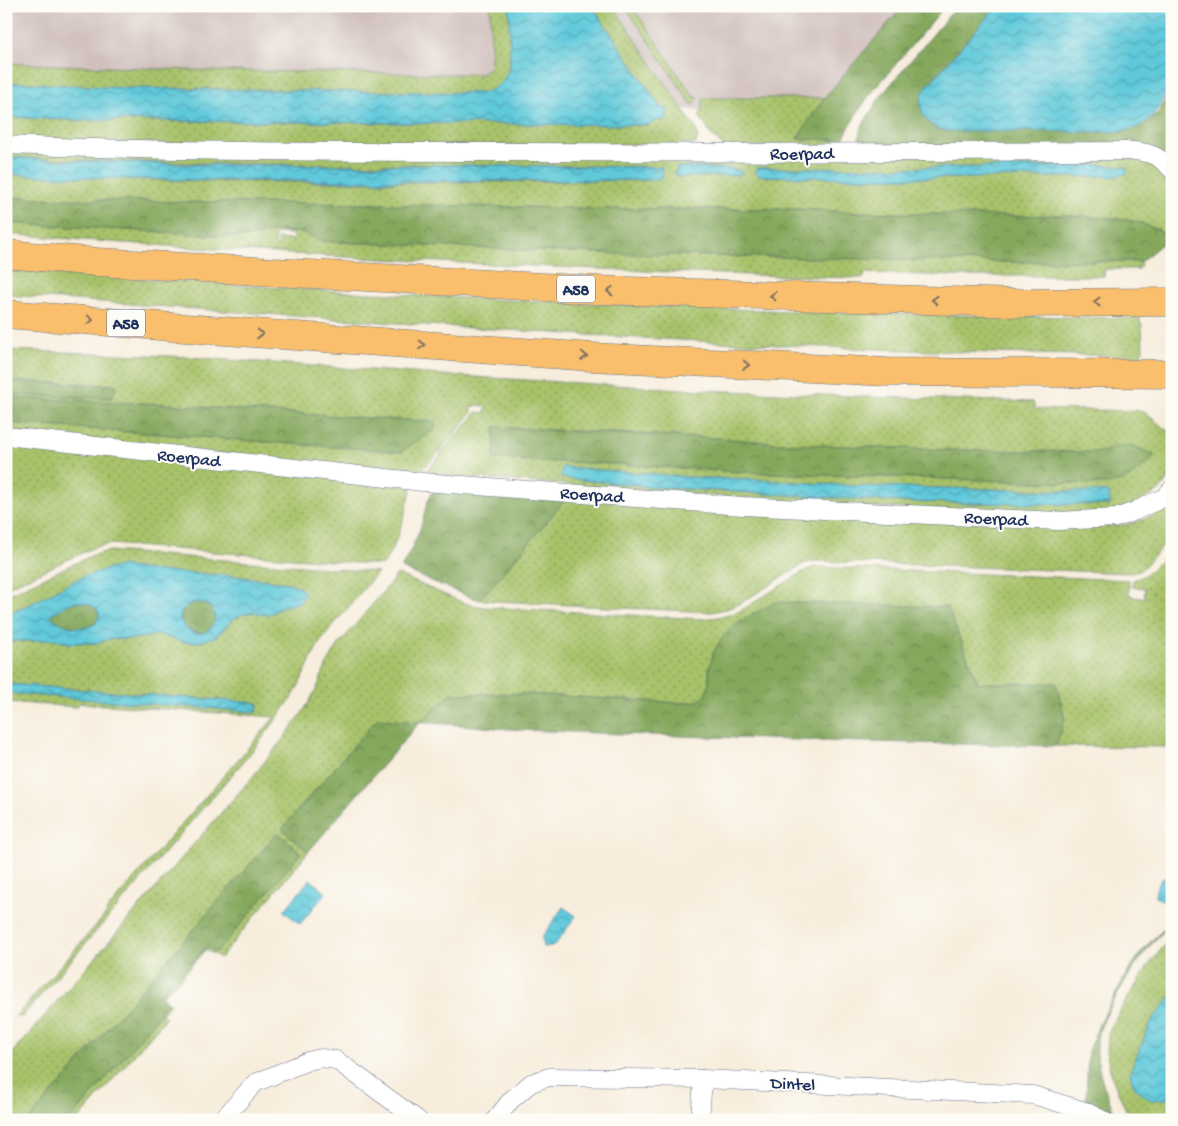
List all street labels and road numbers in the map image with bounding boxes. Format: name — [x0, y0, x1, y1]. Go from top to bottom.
street label: Roerpad — [770, 145, 835, 166]
road number: A58 — [557, 276, 595, 302]
road number: A58 — [107, 309, 145, 336]
street label: Roerpad — [156, 446, 223, 473]
street label: Roerpad — [559, 484, 626, 509]
street label: Roerpad — [963, 508, 1030, 533]
street label: Dintel — [769, 1074, 816, 1097]

